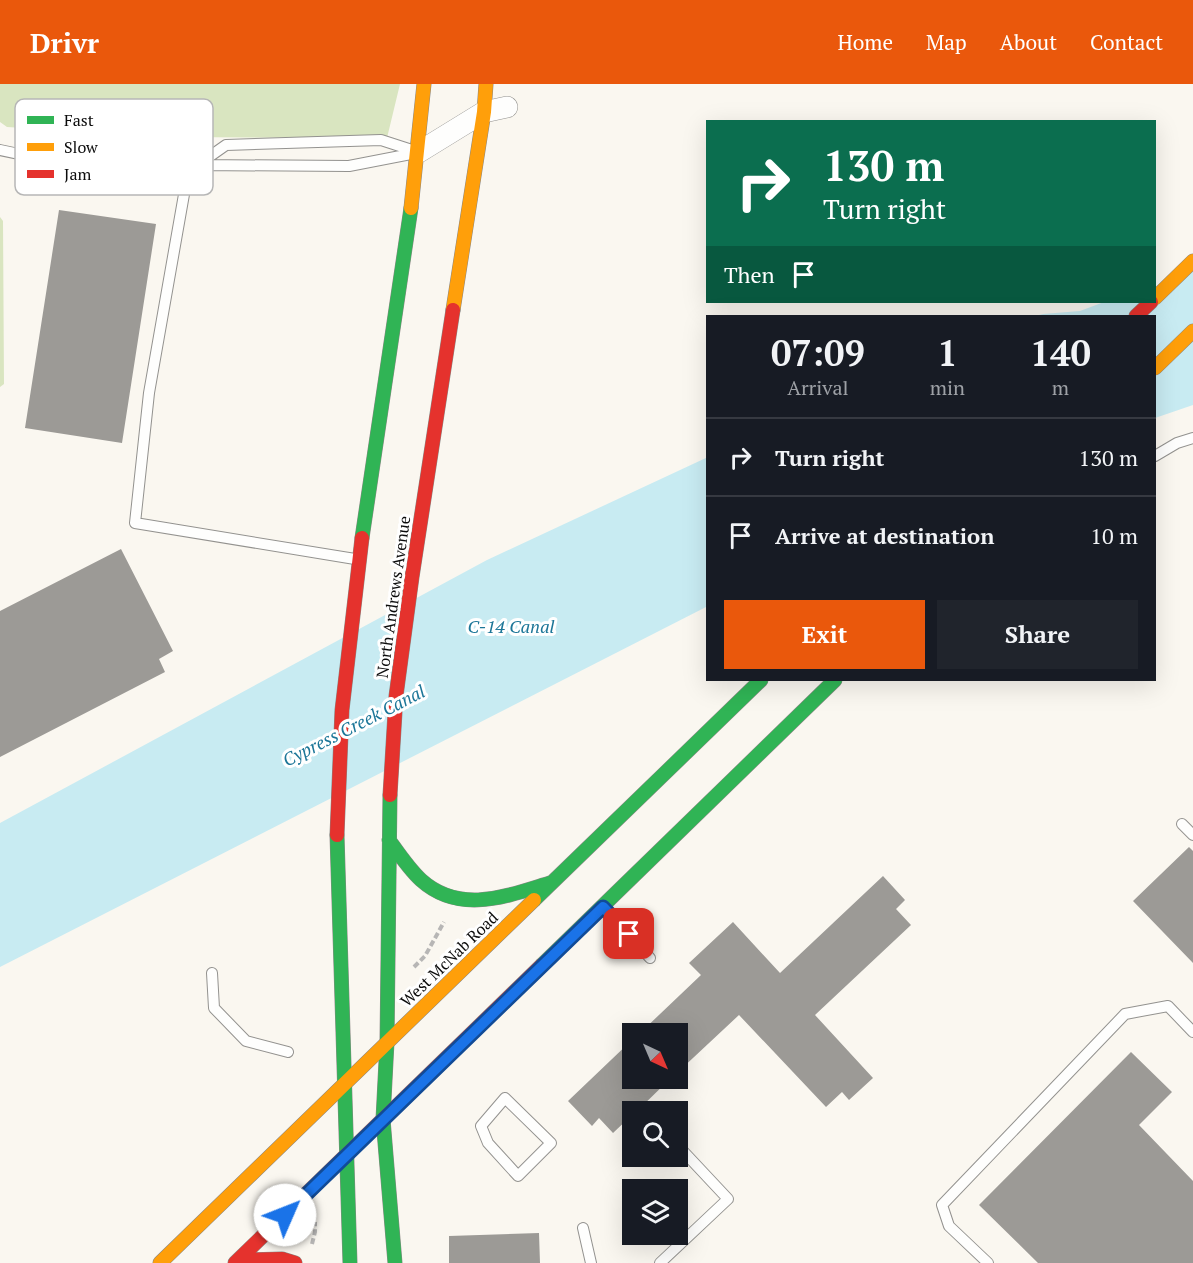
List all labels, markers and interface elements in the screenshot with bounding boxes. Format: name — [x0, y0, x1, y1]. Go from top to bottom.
text: Drivr — [30, 24, 99, 61]
text: Home — [837, 28, 893, 56]
text: Map — [926, 28, 967, 56]
text: About — [1000, 28, 1057, 56]
text: Contact — [1090, 28, 1163, 56]
legend — [15, 99, 213, 195]
text: Fast — [64, 109, 94, 131]
text: Slow — [64, 136, 98, 158]
text: 130 m — [823, 137, 944, 193]
icon: right — [724, 144, 802, 222]
text: Jam — [64, 163, 92, 185]
text: Turn right — [823, 191, 946, 227]
icon: arrive — [787, 258, 820, 291]
text: Then — [724, 260, 775, 289]
text: 07:09 — [771, 329, 865, 376]
text: 1 — [937, 329, 958, 376]
text: 140 — [1030, 329, 1091, 376]
text: Arrival — [787, 374, 849, 401]
text: min — [930, 374, 965, 401]
text: m — [1052, 374, 1069, 401]
icon: right — [724, 441, 757, 474]
text: Turn right — [775, 443, 884, 472]
text: 130 m — [1078, 443, 1138, 472]
street label: North Andrews Avenue — [371, 514, 415, 680]
icon: arrive — [724, 519, 757, 552]
text: Arrive at destination — [775, 521, 994, 550]
text: 10 m — [1090, 521, 1138, 550]
button: Exit — [724, 600, 925, 669]
button: Share — [937, 600, 1138, 669]
water label: C-14 Canal — [467, 614, 555, 638]
water label: Cypress Creek Canal — [278, 679, 429, 771]
street label: West McNab Road — [395, 907, 503, 1011]
pin — [603, 908, 654, 959]
icon: arrive — [612, 917, 645, 950]
north arrow — [622, 1023, 688, 1089]
map controls — [622, 1023, 688, 1245]
button: search — [622, 1101, 688, 1167]
button: layers — [622, 1179, 688, 1245]
position arrow — [253, 1183, 317, 1247]

